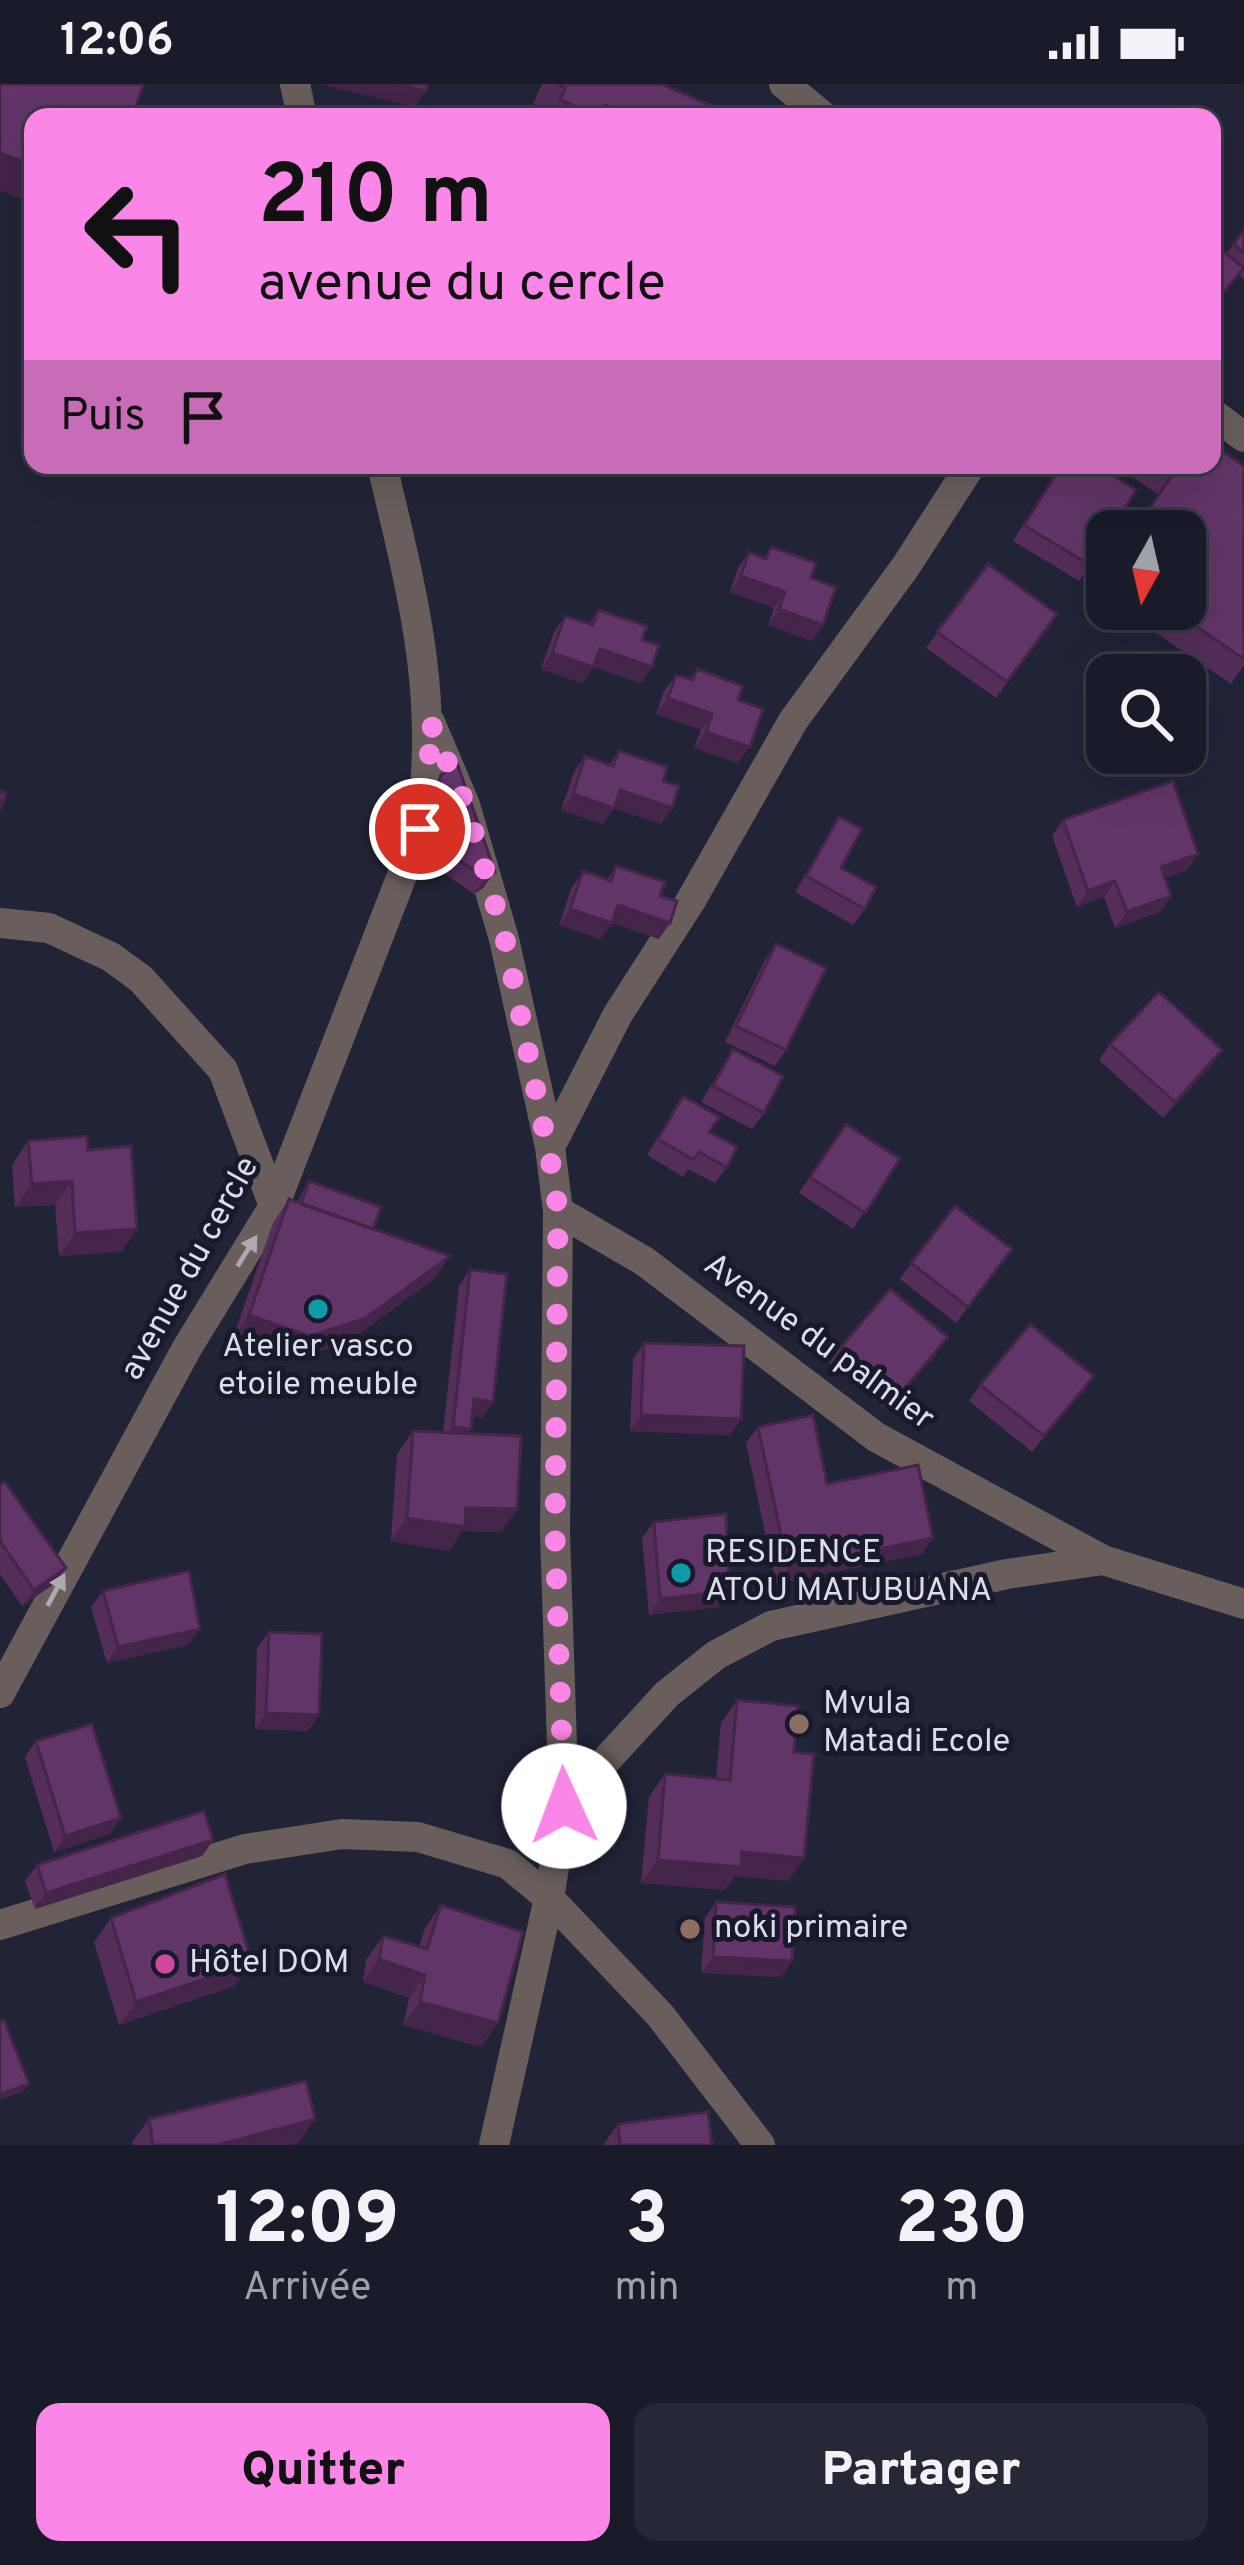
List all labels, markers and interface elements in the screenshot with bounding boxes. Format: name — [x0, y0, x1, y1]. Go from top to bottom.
text: 12:06 — [60, 14, 174, 71]
text: 210 m — [258, 147, 493, 253]
icon: left — [60, 156, 216, 312]
text: avenue du cercle — [258, 251, 666, 320]
icon: arrive — [170, 384, 236, 450]
text: Puis — [60, 389, 146, 446]
north arrow — [1086, 510, 1206, 630]
map controls — [1086, 510, 1206, 774]
button: search — [1086, 654, 1206, 774]
pin — [369, 778, 471, 880]
icon: arrive — [387, 796, 453, 862]
street label: avenue du cercle — [112, 1150, 270, 1388]
one-way arrow — [236, 1234, 257, 1268]
street label: Avenue du palmier — [694, 1245, 942, 1441]
marker: Atelier vasco etoile meuble — [305, 1296, 331, 1322]
place label: Atelier vasco etoile meuble — [218, 1327, 418, 1407]
place label: RESIDENCE ATOU MATUBUANA — [705, 1533, 992, 1613]
marker: RESIDENCE ATOU MATUBUANA — [668, 1560, 694, 1586]
one-way arrow — [45, 1573, 66, 1608]
place label: Mvula Matadi Ecole — [823, 1684, 1010, 1764]
marker: Mvula Matadi Ecole — [786, 1711, 812, 1737]
position arrow — [501, 1743, 627, 1869]
place label: noki primaire — [714, 1908, 908, 1950]
marker: noki primaire — [677, 1916, 703, 1942]
place label: Hôtel DOM — [189, 1943, 349, 1985]
marker: Hôtel DOM — [152, 1951, 178, 1977]
text: 12:09 — [215, 2177, 399, 2269]
text: 3 — [625, 2177, 669, 2269]
text: 230 — [895, 2177, 1029, 2269]
text: Arrivée — [243, 2265, 371, 2314]
text: min — [615, 2265, 680, 2314]
text: m — [945, 2265, 978, 2314]
button: Quitter — [36, 2403, 610, 2541]
button: Partager — [634, 2403, 1208, 2541]

